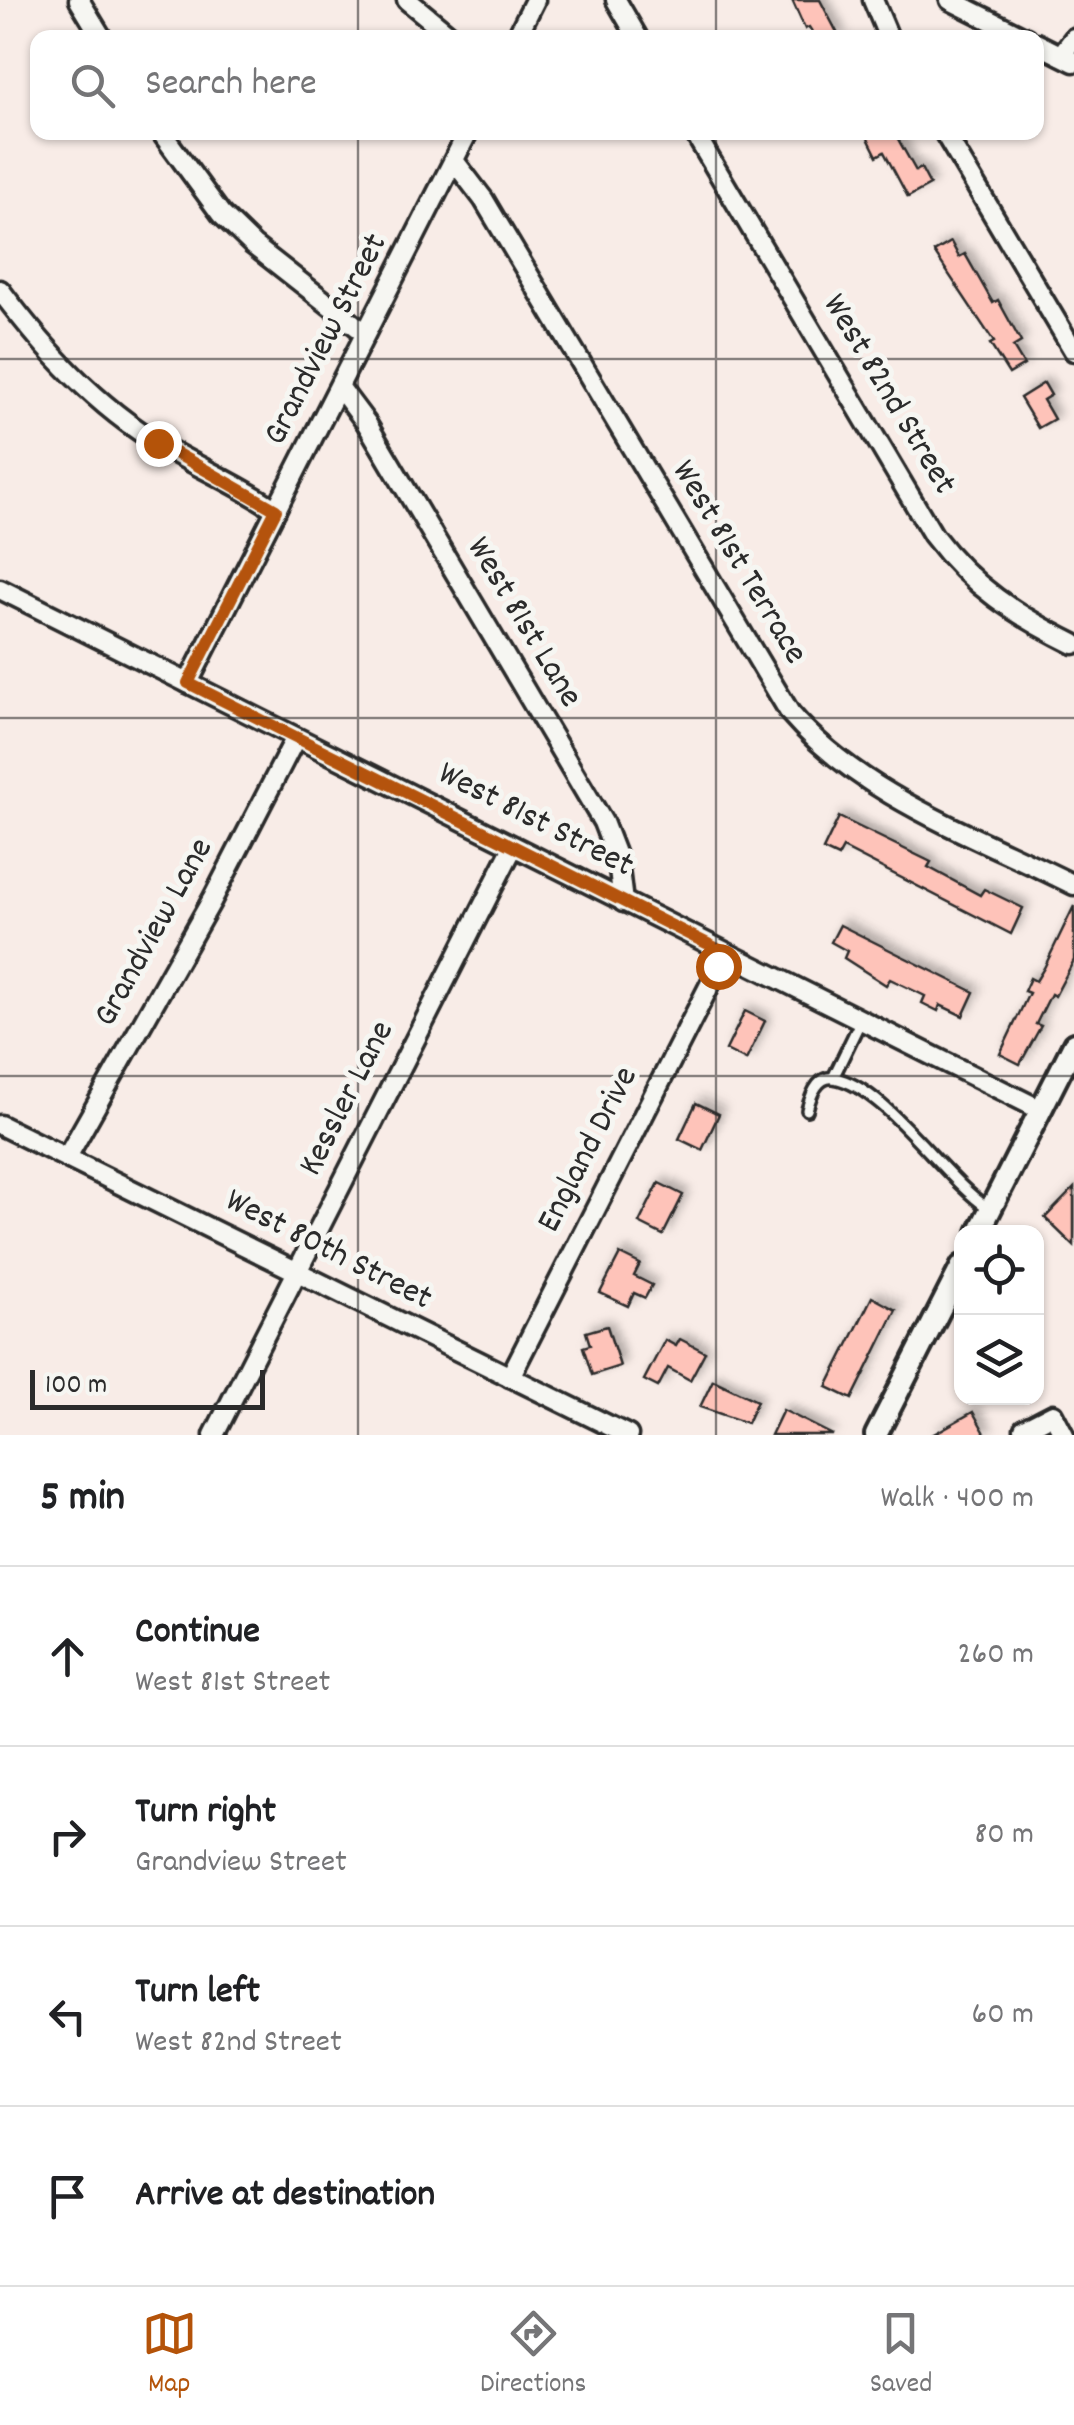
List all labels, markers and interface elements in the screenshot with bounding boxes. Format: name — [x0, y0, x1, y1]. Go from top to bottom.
search box — [30, 30, 1044, 140]
icon: search — [65, 58, 120, 113]
text: Search here — [145, 58, 317, 113]
street label: Grandview Street — [252, 225, 402, 455]
street label: West 82nd Street — [808, 285, 968, 505]
route end — [136, 421, 182, 467]
street label: West 81st Terrace — [657, 452, 819, 674]
street label: West 81st Lane — [452, 528, 594, 718]
street label: West 81st Street — [429, 750, 642, 892]
street label: Grandview Lane — [82, 830, 228, 1036]
route start — [696, 944, 742, 990]
street label: Kessler Lane — [288, 1013, 408, 1185]
street label: England Drive — [526, 1058, 652, 1242]
street label: West 80th Street — [216, 1177, 440, 1325]
map controls — [954, 1225, 1044, 1405]
button: locate — [954, 1225, 1044, 1315]
button: layers — [954, 1315, 1044, 1405]
scale bar — [30, 1365, 265, 1410]
text: 100 m — [45, 1367, 107, 1407]
text: 5 min — [40, 1470, 125, 1530]
text: Walk · 400 m — [880, 1477, 1034, 1523]
text: Continue — [135, 1606, 260, 1661]
icon: ahead — [40, 1629, 95, 1684]
text: 260 m — [958, 1633, 1034, 1679]
text: West 81st Street — [135, 1661, 330, 1707]
text: Turn right — [135, 1786, 276, 1841]
icon: right — [40, 1809, 95, 1864]
text: 80 m — [974, 1813, 1034, 1859]
text: Grandview Street — [135, 1841, 347, 1887]
text: Turn left — [135, 1966, 260, 2021]
icon: left — [40, 1989, 95, 2044]
text: 60 m — [972, 1993, 1034, 2039]
text: West 82nd Street — [135, 2021, 342, 2067]
icon: arrive — [40, 2169, 95, 2224]
text: Arrive at destination — [135, 2169, 435, 2224]
tab: Map — [142, 2306, 197, 2406]
tab: Directions — [480, 2306, 586, 2406]
tab: Saved — [870, 2306, 932, 2406]

